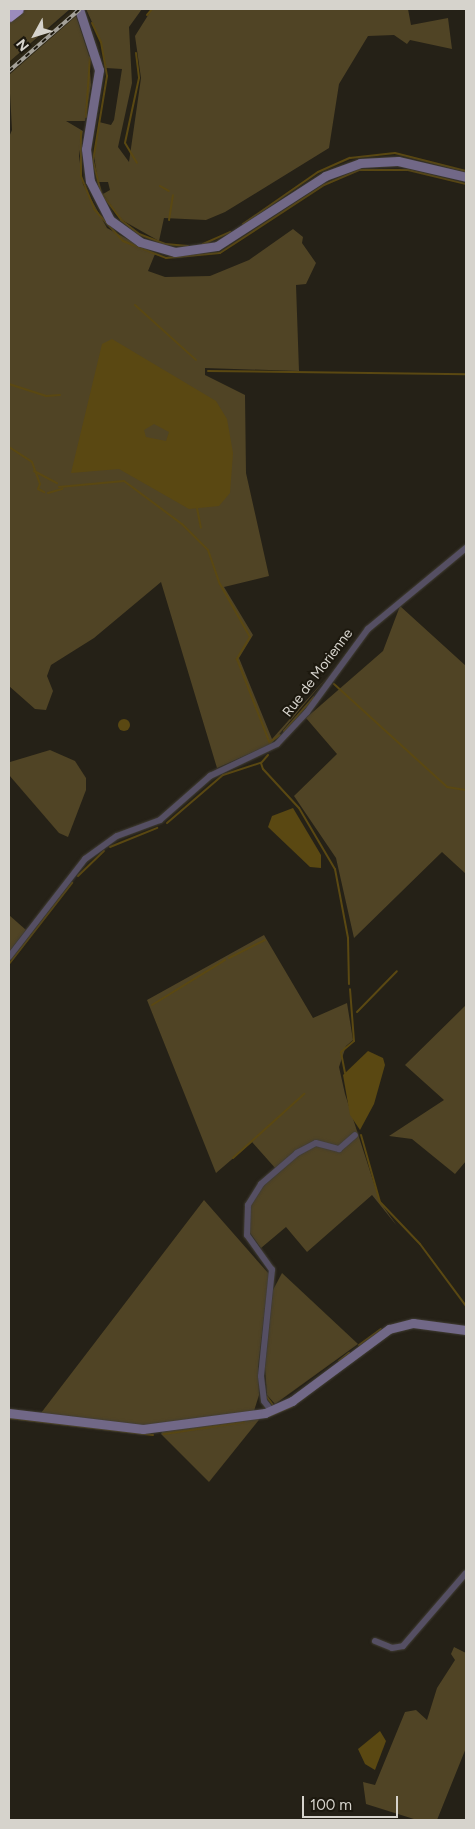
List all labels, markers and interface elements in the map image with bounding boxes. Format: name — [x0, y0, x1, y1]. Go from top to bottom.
north arrow — [10, 10, 60, 60]
text: N — [13, 35, 33, 54]
street label: Rue de Morienne — [279, 626, 357, 720]
scale bar — [305, 1786, 401, 1818]
text: 100 m — [310, 1796, 352, 1814]

